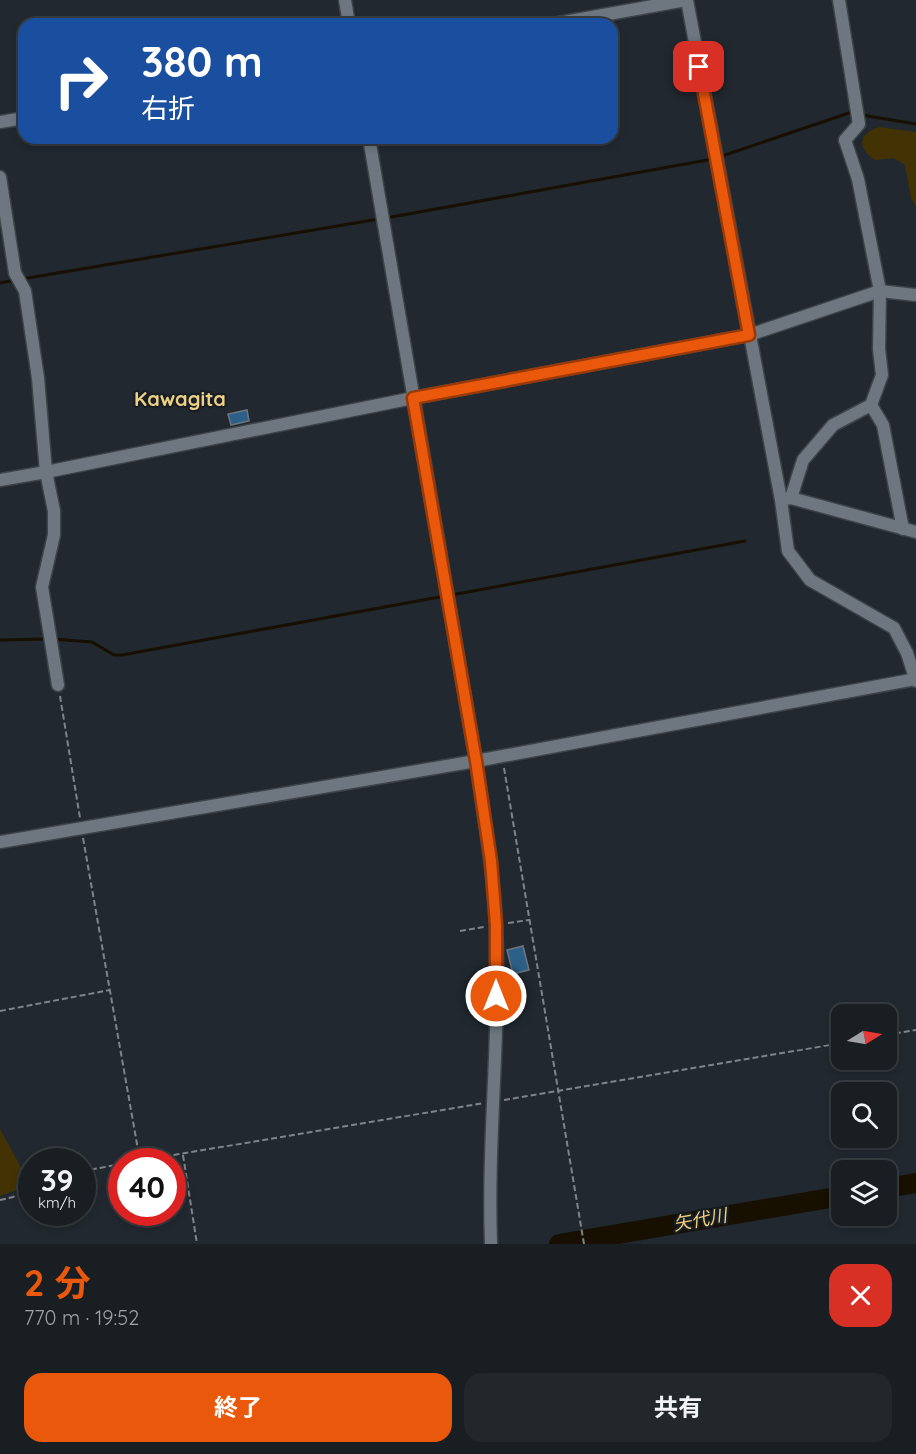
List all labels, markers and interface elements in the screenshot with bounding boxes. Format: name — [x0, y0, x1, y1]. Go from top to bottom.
text: 380 m — [141, 35, 263, 88]
pin — [673, 41, 724, 92]
icon: right — [42, 42, 120, 120]
icon: arrive — [682, 50, 715, 83]
text: 右折 — [141, 91, 195, 125]
district label: Kawagita — [134, 386, 226, 411]
position arrow — [464, 964, 528, 1028]
north arrow — [831, 1004, 897, 1070]
map controls — [831, 1004, 897, 1226]
button: search — [831, 1082, 897, 1148]
speed limit sign: 40 — [108, 1148, 186, 1226]
button: layers — [831, 1160, 897, 1226]
text: 39 — [40, 1161, 74, 1199]
text: km/h — [38, 1193, 76, 1212]
water label: 矢代川 — [671, 1203, 730, 1236]
text: 2 分 — [24, 1260, 91, 1305]
button: close — [829, 1264, 892, 1327]
text: 770 m · 19:52 — [24, 1305, 139, 1330]
button: 終了 — [24, 1373, 452, 1442]
button: 共有 — [464, 1373, 892, 1442]

